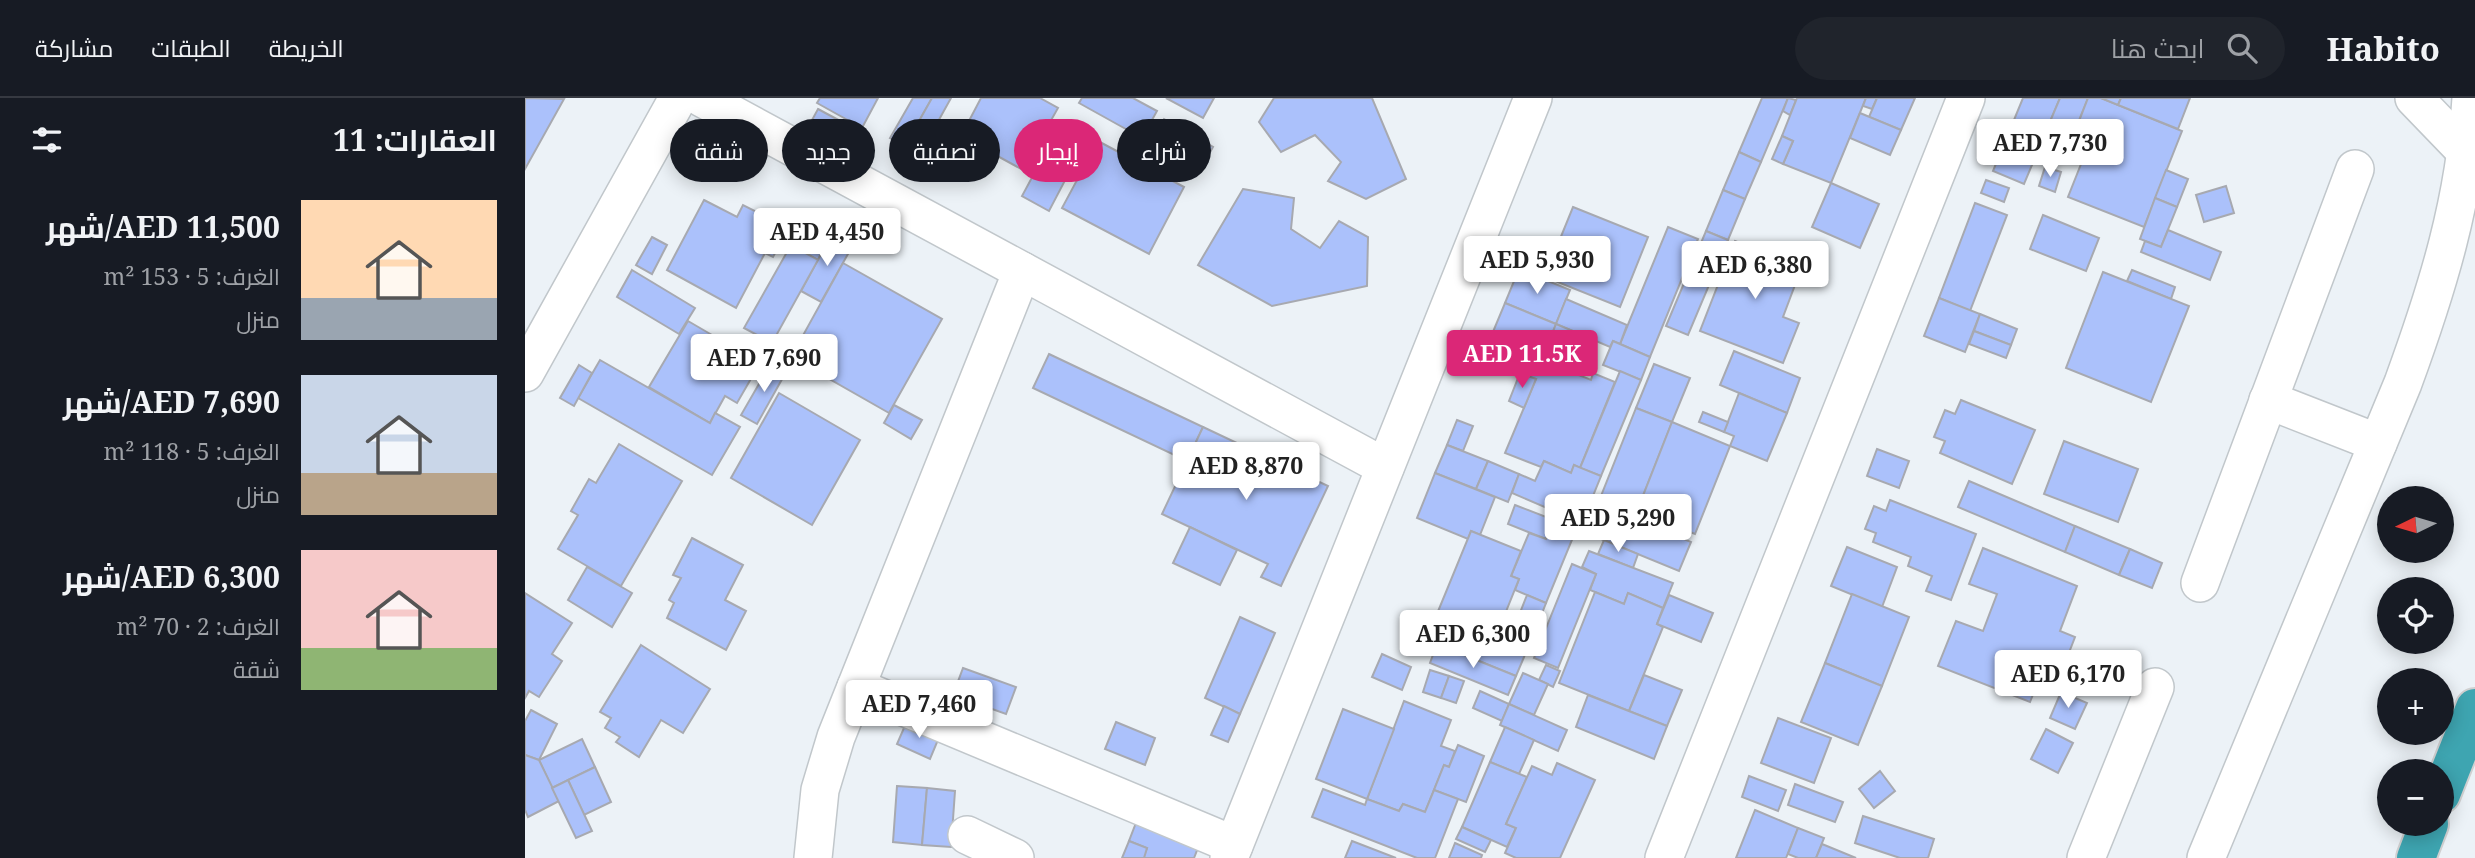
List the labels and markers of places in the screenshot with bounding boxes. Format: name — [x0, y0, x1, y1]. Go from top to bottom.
pin: AED 7,730 — [1970, 120, 2130, 179]
pin: AED 4,450 — [747, 208, 907, 268]
pin: AED 5,930 — [1457, 236, 1617, 296]
pin: AED 6,380 — [1675, 242, 1835, 301]
pin: AED 11.5K — [1442, 330, 1602, 390]
pin: AED 7,690 — [684, 334, 844, 394]
pin: AED 8,870 — [1166, 442, 1326, 502]
pin: AED 5,290 — [1538, 494, 1698, 554]
pin: AED 6,300 — [1393, 610, 1553, 670]
pin: AED 6,170 — [1988, 650, 2148, 710]
pin: AED 7,460 — [839, 680, 999, 740]

